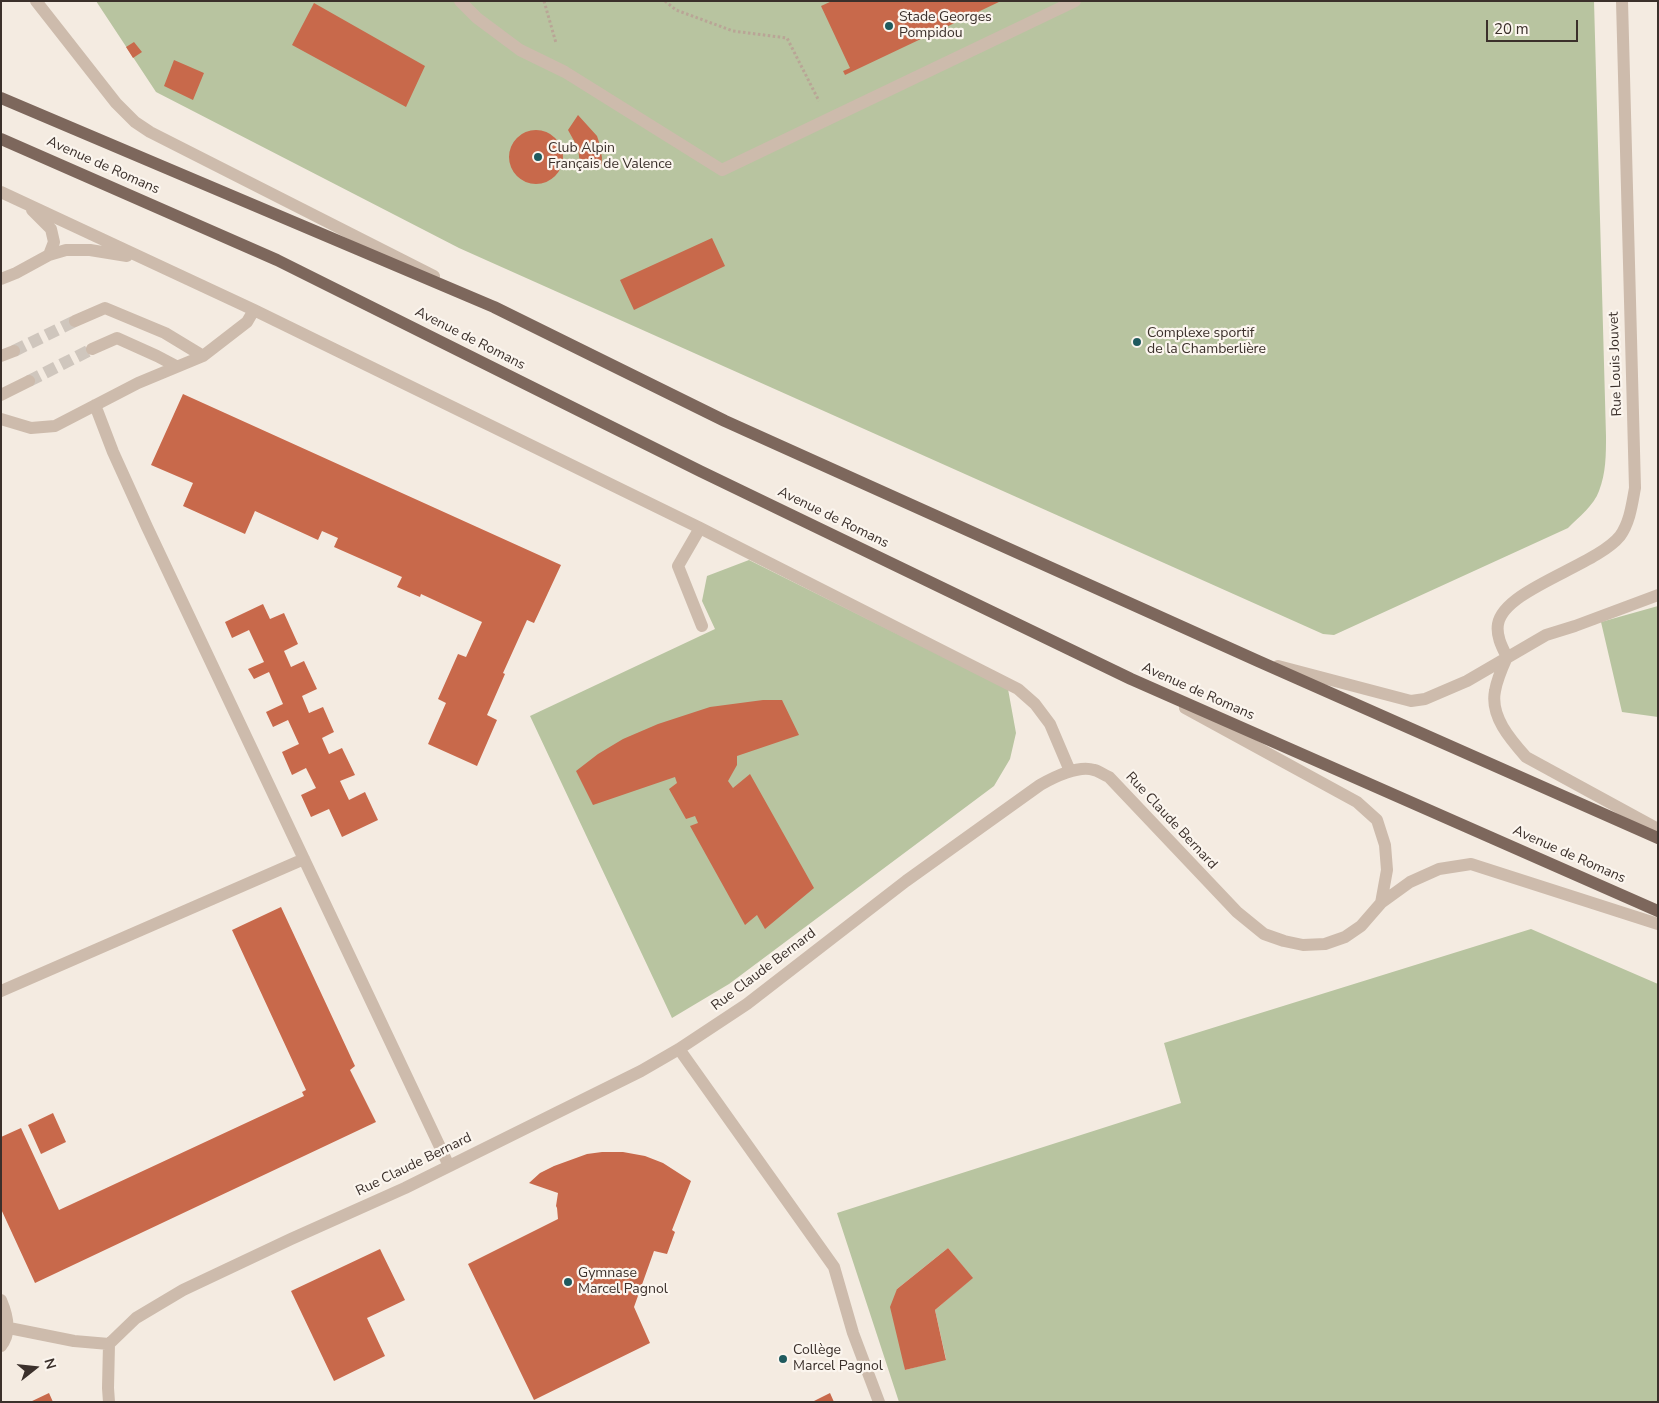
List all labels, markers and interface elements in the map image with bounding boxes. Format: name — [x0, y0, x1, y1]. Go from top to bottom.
place label: Stade Georges Pompidou — [899, 10, 992, 42]
scale bar — [1489, 10, 1582, 42]
text: 20 m — [1494, 19, 1529, 39]
marker: Stade Georges Pompidou — [883, 20, 895, 32]
street label: Avenue de Romans — [44, 134, 162, 198]
place label: Club Alpin Français de Valence — [548, 141, 672, 174]
marker: Club Alpin Français de Valence — [532, 151, 544, 163]
street label: Avenue de Romans — [412, 304, 528, 374]
street label: Rue Louis Jouvet — [1606, 311, 1626, 417]
place label: Complexe sportif de la Chamberlière — [1147, 326, 1266, 358]
marker: Complexe sportif de la Chamberlière — [1131, 336, 1143, 348]
street label: Avenue de Romans — [775, 484, 891, 552]
street label: Avenue de Romans — [1139, 660, 1257, 724]
street label: Rue Claude Bernard — [1122, 769, 1220, 873]
street label: Avenue de Romans — [1510, 823, 1628, 887]
street label: Rue Claude Bernard — [708, 925, 820, 1015]
street label: Rue Claude Bernard — [353, 1130, 475, 1200]
place label: Gymnase Marcel Pagnol — [578, 1266, 668, 1298]
marker: Gymnase Marcel Pagnol — [562, 1276, 574, 1288]
north arrow — [10, 1343, 60, 1393]
place label: Collège Marcel Pagnol — [793, 1343, 883, 1375]
marker: Collège Marcel Pagnol — [777, 1353, 789, 1365]
text: N — [39, 1356, 60, 1371]

